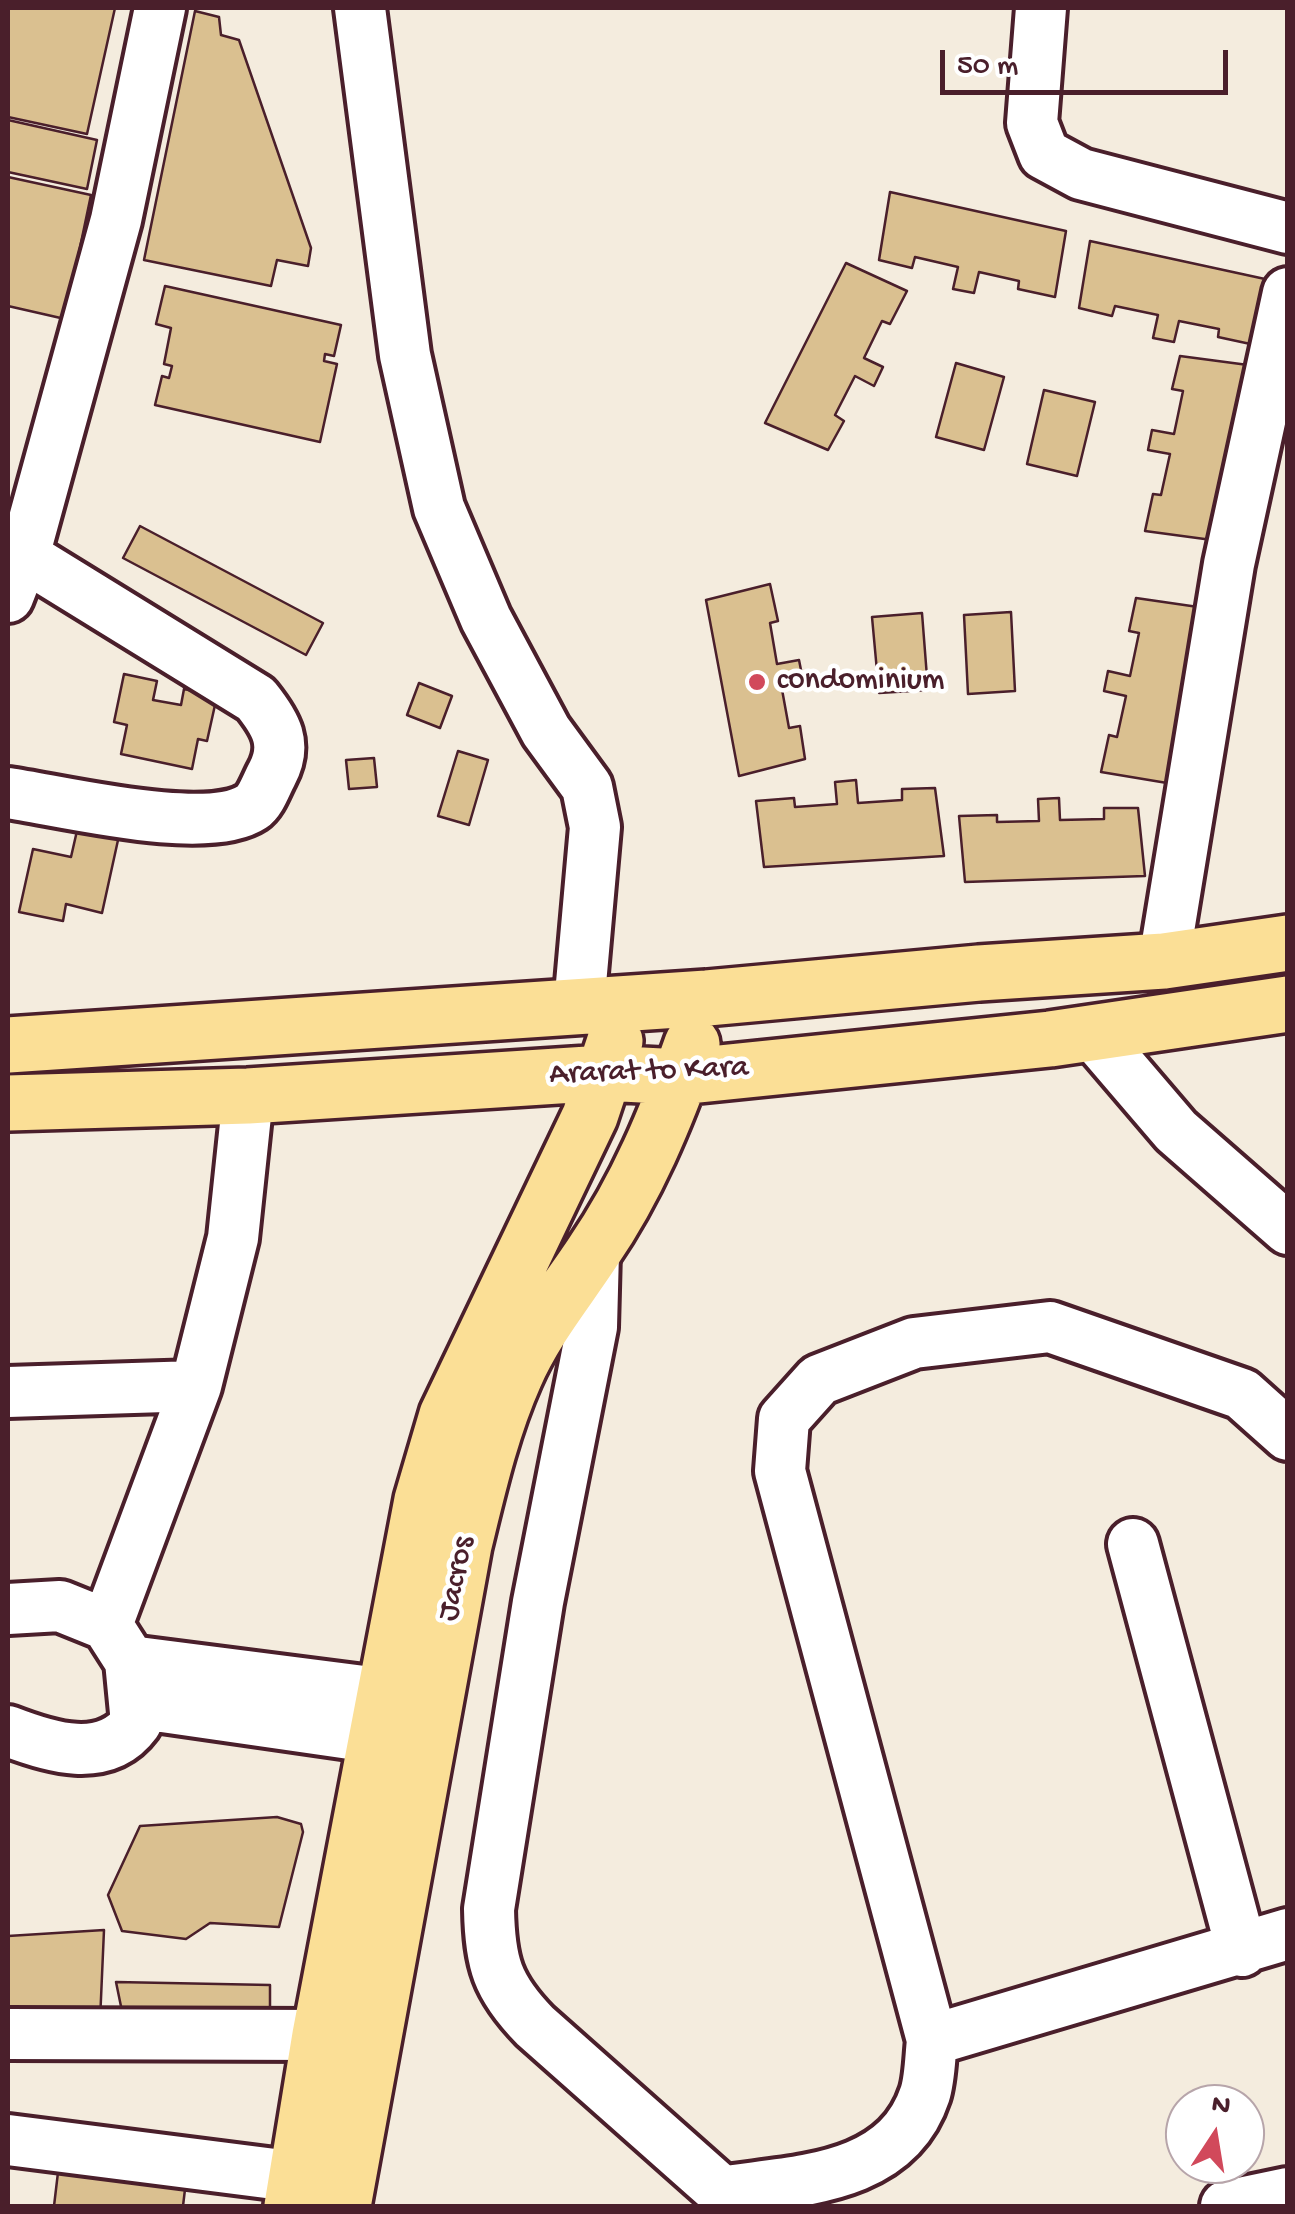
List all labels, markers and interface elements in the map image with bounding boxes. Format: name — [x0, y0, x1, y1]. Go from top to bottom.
scale bar — [945, 30, 1232, 92]
text: 50 m — [957, 50, 1018, 85]
place label: condominium — [777, 663, 945, 701]
marker: condominium — [746, 671, 768, 693]
street label: Ararat to Kara — [549, 1050, 749, 1096]
street label: Jacros — [431, 1533, 485, 1625]
north arrow — [1165, 2084, 1265, 2184]
text: N — [1209, 2088, 1233, 2124]

